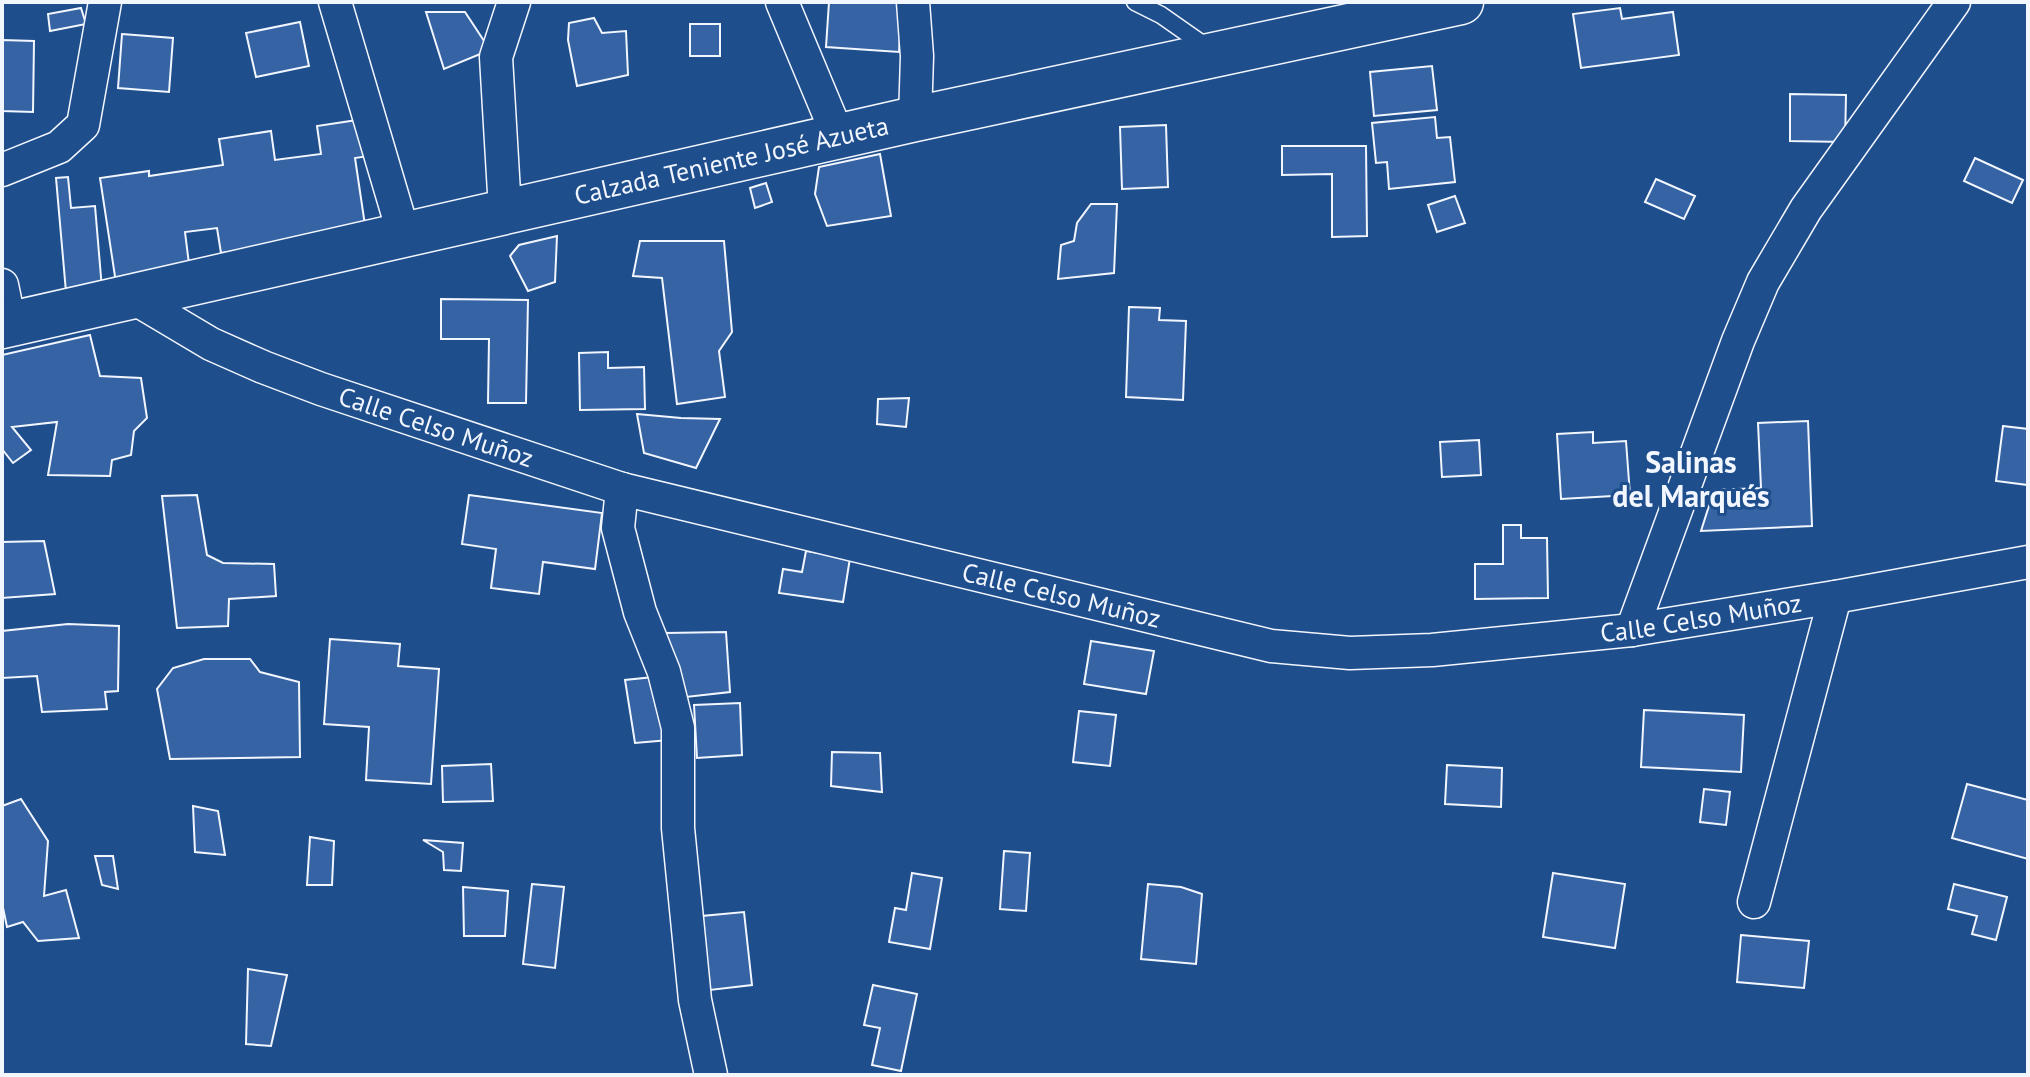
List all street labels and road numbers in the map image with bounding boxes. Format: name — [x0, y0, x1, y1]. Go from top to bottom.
street label: Calzada Teniente José Azueta — [571, 109, 892, 212]
street label: Calle Celso Muñoz — [335, 379, 538, 474]
street label: Calle Celso Muñoz — [959, 555, 1164, 635]
street label: Calle Celso Muñoz — [1599, 586, 1804, 649]

